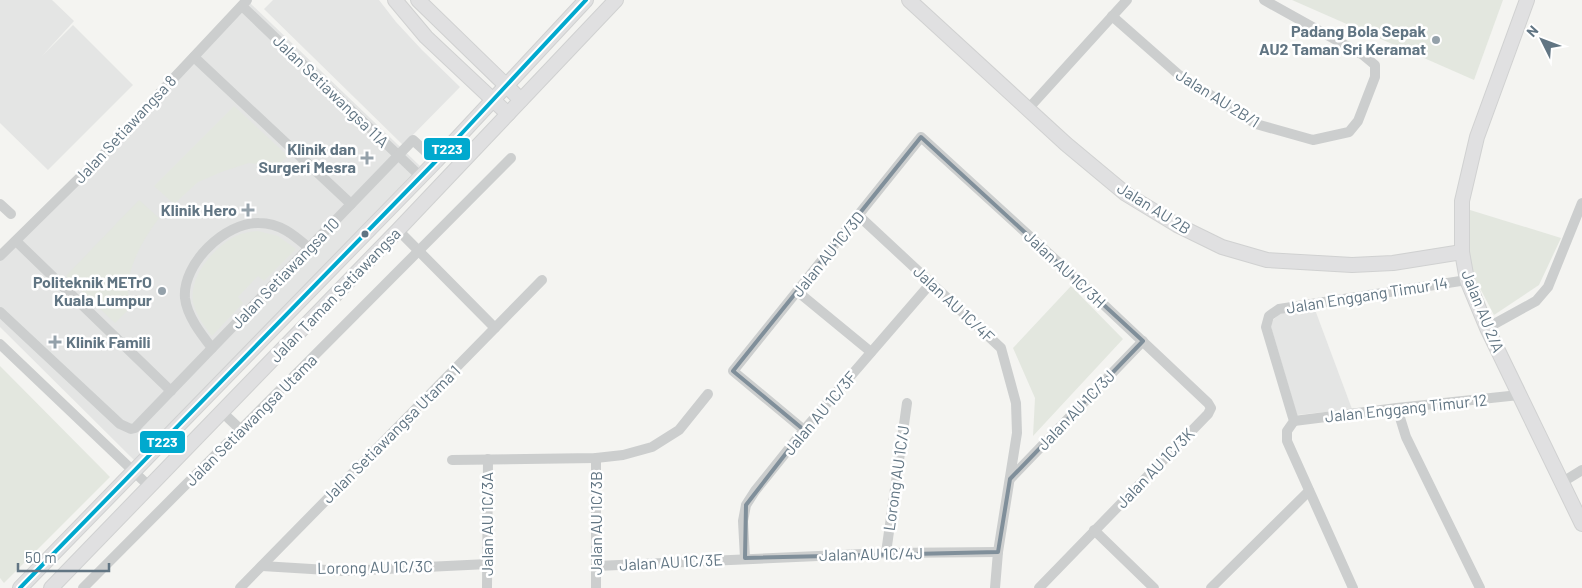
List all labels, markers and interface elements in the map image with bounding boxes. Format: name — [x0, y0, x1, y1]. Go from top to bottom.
north arrow — [1517, 15, 1567, 65]
place label: Padang Bola Sepak AU2 Taman Sri Keramat — [1259, 21, 1426, 58]
text: N — [1523, 22, 1541, 40]
street label: Jalan Setiawangsa 11A — [270, 30, 393, 151]
marker: Padang Bola Sepak AU2 Taman Sri Keramat — [1430, 34, 1442, 46]
street label: Jalan AU 2B/1 — [1173, 64, 1264, 131]
street label: Jalan Setiawangsa 8 — [70, 71, 180, 187]
line badge: T223 — [423, 137, 471, 161]
place label: Klinik dan Surgeri Mesra — [258, 139, 356, 176]
text: T223 — [431, 140, 463, 157]
marker: Klinik dan Surgeri Mesra — [360, 151, 374, 165]
street label: Jalan AU 2B — [1114, 178, 1194, 238]
place label: Klinik Hero — [161, 200, 237, 219]
marker: Klinik Hero — [241, 203, 255, 217]
street label: Jalan AU 1C/3D — [787, 207, 868, 300]
street label: Jalan Setiawangsa 10 — [227, 213, 343, 332]
street label: Jalan Taman Setiawangsa — [265, 223, 404, 366]
street label: Jalan AU 1C/3H — [1021, 226, 1110, 311]
unlabelled marker — [360, 229, 370, 239]
street label: Jalan AU 1C/4F — [910, 261, 999, 346]
street label: Jalan AU 2/A — [1458, 267, 1509, 355]
place label: Politeknik METrO Kuala Lumpur — [33, 272, 152, 309]
street label: Jalan Enggang Timur 14 — [1285, 272, 1449, 317]
marker: Politeknik METrO Kuala Lumpur — [156, 285, 168, 297]
place label: Klinik Famili — [66, 332, 151, 351]
marker: Klinik Famili — [48, 335, 62, 349]
street label: Jalan Setiawangsa Utama — [181, 350, 320, 489]
street label: Jalan Setiawangsa Utama 1 — [318, 361, 464, 507]
street label: Jalan AU 1C/3J — [1033, 366, 1118, 453]
street label: Jalan AU 1C/3F — [779, 367, 860, 458]
street label: Jalan Enggang Timur 12 — [1324, 390, 1488, 425]
street label: Jalan AU 1C/3K — [1112, 423, 1198, 512]
street label: Lorong AU 1C/J — [879, 424, 912, 532]
line badge: T223 — [139, 430, 186, 454]
text: T223 — [146, 433, 178, 450]
street label: Jalan AU 1C/3B — [586, 471, 605, 575]
street label: Jalan AU 1C/3A — [477, 472, 496, 576]
scale bar — [18, 540, 109, 572]
street label: Jalan AU 1C/4J — [819, 543, 923, 564]
text: 50 m — [25, 548, 57, 566]
street label: Jalan AU 1C/3E — [619, 549, 723, 574]
street label: Lorong AU 1C/3C — [317, 556, 433, 577]

